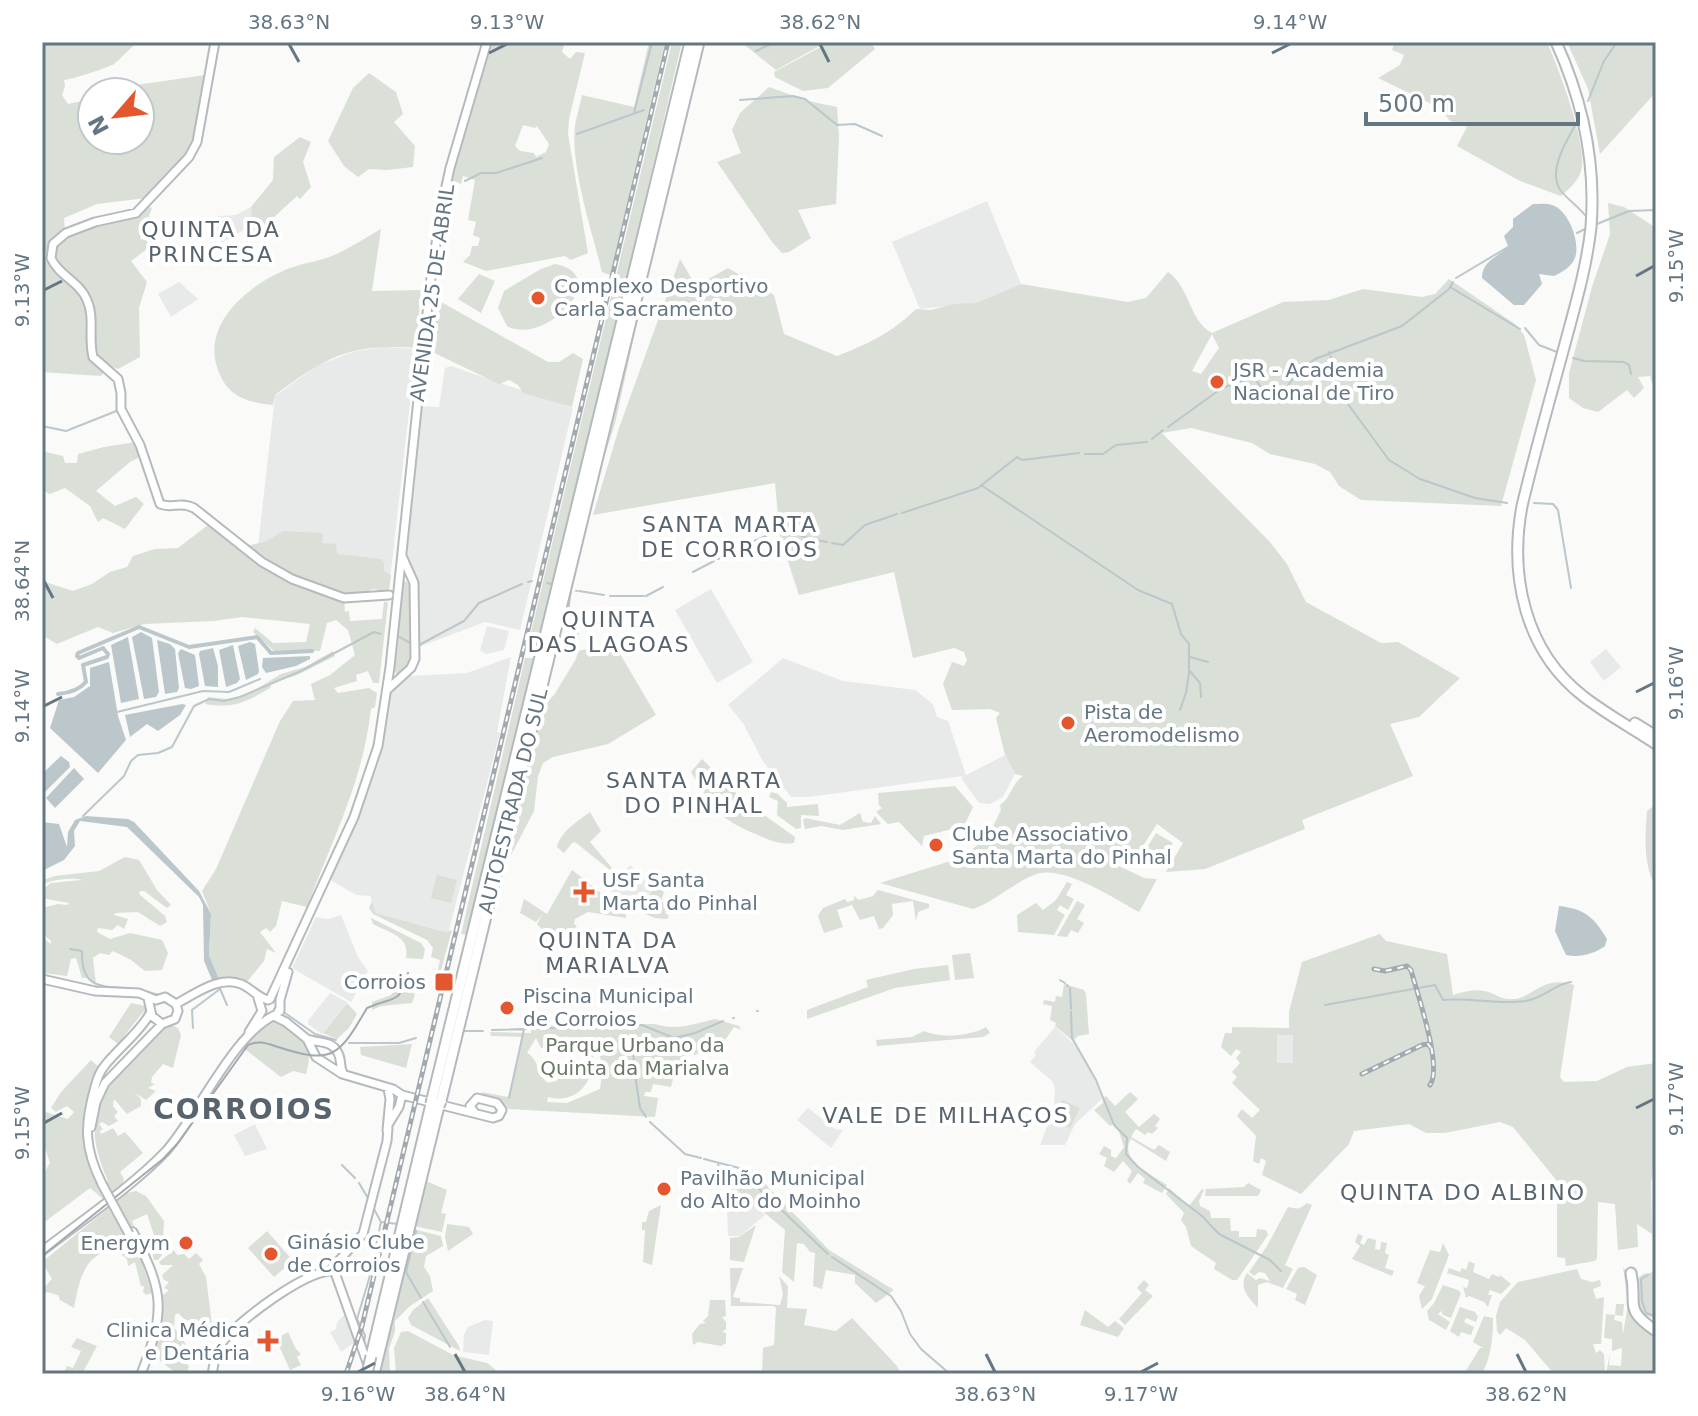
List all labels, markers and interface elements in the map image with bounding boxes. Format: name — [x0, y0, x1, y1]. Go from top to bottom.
text: 38.63°N — [248, 10, 330, 34]
text: 9.13°W — [470, 10, 544, 34]
text: 38.62°N — [779, 10, 861, 34]
text: 9.14°W — [1253, 10, 1327, 34]
north arrow — [76, 76, 156, 156]
scale bar — [1366, 76, 1578, 126]
text: 500 m — [1378, 90, 1455, 118]
text: N — [83, 111, 114, 139]
street label: AVENIDA 25 DE ABRIL — [405, 182, 459, 403]
district label: QUINTA DA PRINCESA — [141, 217, 281, 267]
text: 9.15°W — [1664, 229, 1688, 303]
text: 9.13°W — [10, 253, 34, 327]
place label: Complexo Desportivo Carla Sacramento — [554, 274, 768, 321]
marker: Complexo Desportivo Carla Sacramento — [529, 289, 547, 307]
place label: JSR - Academia Nacional de Tiro — [1231, 358, 1394, 405]
marker: JSR - Academia Nacional de Tiro — [1208, 373, 1226, 391]
district label: SANTA MARTA DE CORROIOS — [641, 512, 819, 562]
text: 38.64°N — [10, 540, 34, 622]
district label: QUINTA DAS LAGOAS — [528, 607, 690, 657]
text: 9.16°W — [1664, 646, 1688, 720]
text: 9.14°W — [10, 669, 34, 743]
street label: AUTOESTRADA DO SUL — [473, 685, 553, 916]
place label: Pista de Aeromodelismo — [1084, 700, 1240, 747]
marker: Pista de Aeromodelismo — [1059, 714, 1077, 732]
district label: SANTA MARTA DO PINHAL — [606, 768, 782, 818]
place label: Clube Associativo Santa Marta do Pinhal — [952, 822, 1172, 869]
marker: Clube Associativo Santa Marta do Pinhal — [927, 836, 945, 854]
place label: USF Santa Marta do Pinhal — [602, 868, 758, 915]
marker: USF Santa Marta do Pinhal — [573, 881, 595, 903]
district label: QUINTA DA MARIALVA — [538, 928, 678, 978]
place label: Corroios — [344, 970, 426, 994]
marker: Corroios — [433, 971, 455, 993]
place label: Piscina Municipal de Corroios — [523, 984, 694, 1031]
marker: Piscina Municipal de Corroios — [498, 999, 516, 1017]
park label: Parque Urbano da Quinta da Marialva — [540, 1033, 730, 1080]
text: 9.17°W — [1664, 1062, 1688, 1136]
text: 9.15°W — [10, 1086, 34, 1160]
district label: CORROIOS — [153, 1093, 335, 1126]
district label: VALE DE MILHAÇOS — [822, 1103, 1070, 1128]
place label: Pavilhão Municipal do Alto do Moinho — [680, 1166, 865, 1213]
marker: Pavilhão Municipal do Alto do Moinho — [655, 1180, 673, 1198]
district label: QUINTA DO ALBINO — [1340, 1180, 1586, 1205]
place label: Ginásio Clube de Corroios — [287, 1230, 425, 1277]
place label: Energym — [80, 1231, 170, 1255]
marker: Energym — [177, 1234, 195, 1252]
marker: Ginásio Clube de Corroios — [262, 1245, 280, 1263]
place label: Clinica Médica e Dentária — [106, 1318, 250, 1365]
marker: Clinica Médica e Dentária — [257, 1330, 279, 1352]
text: 9.16°W — [321, 1382, 395, 1406]
text: 38.64°N — [424, 1382, 506, 1406]
text: 38.63°N — [954, 1382, 1036, 1406]
text: 9.17°W — [1104, 1382, 1178, 1406]
text: 38.62°N — [1485, 1382, 1567, 1406]

